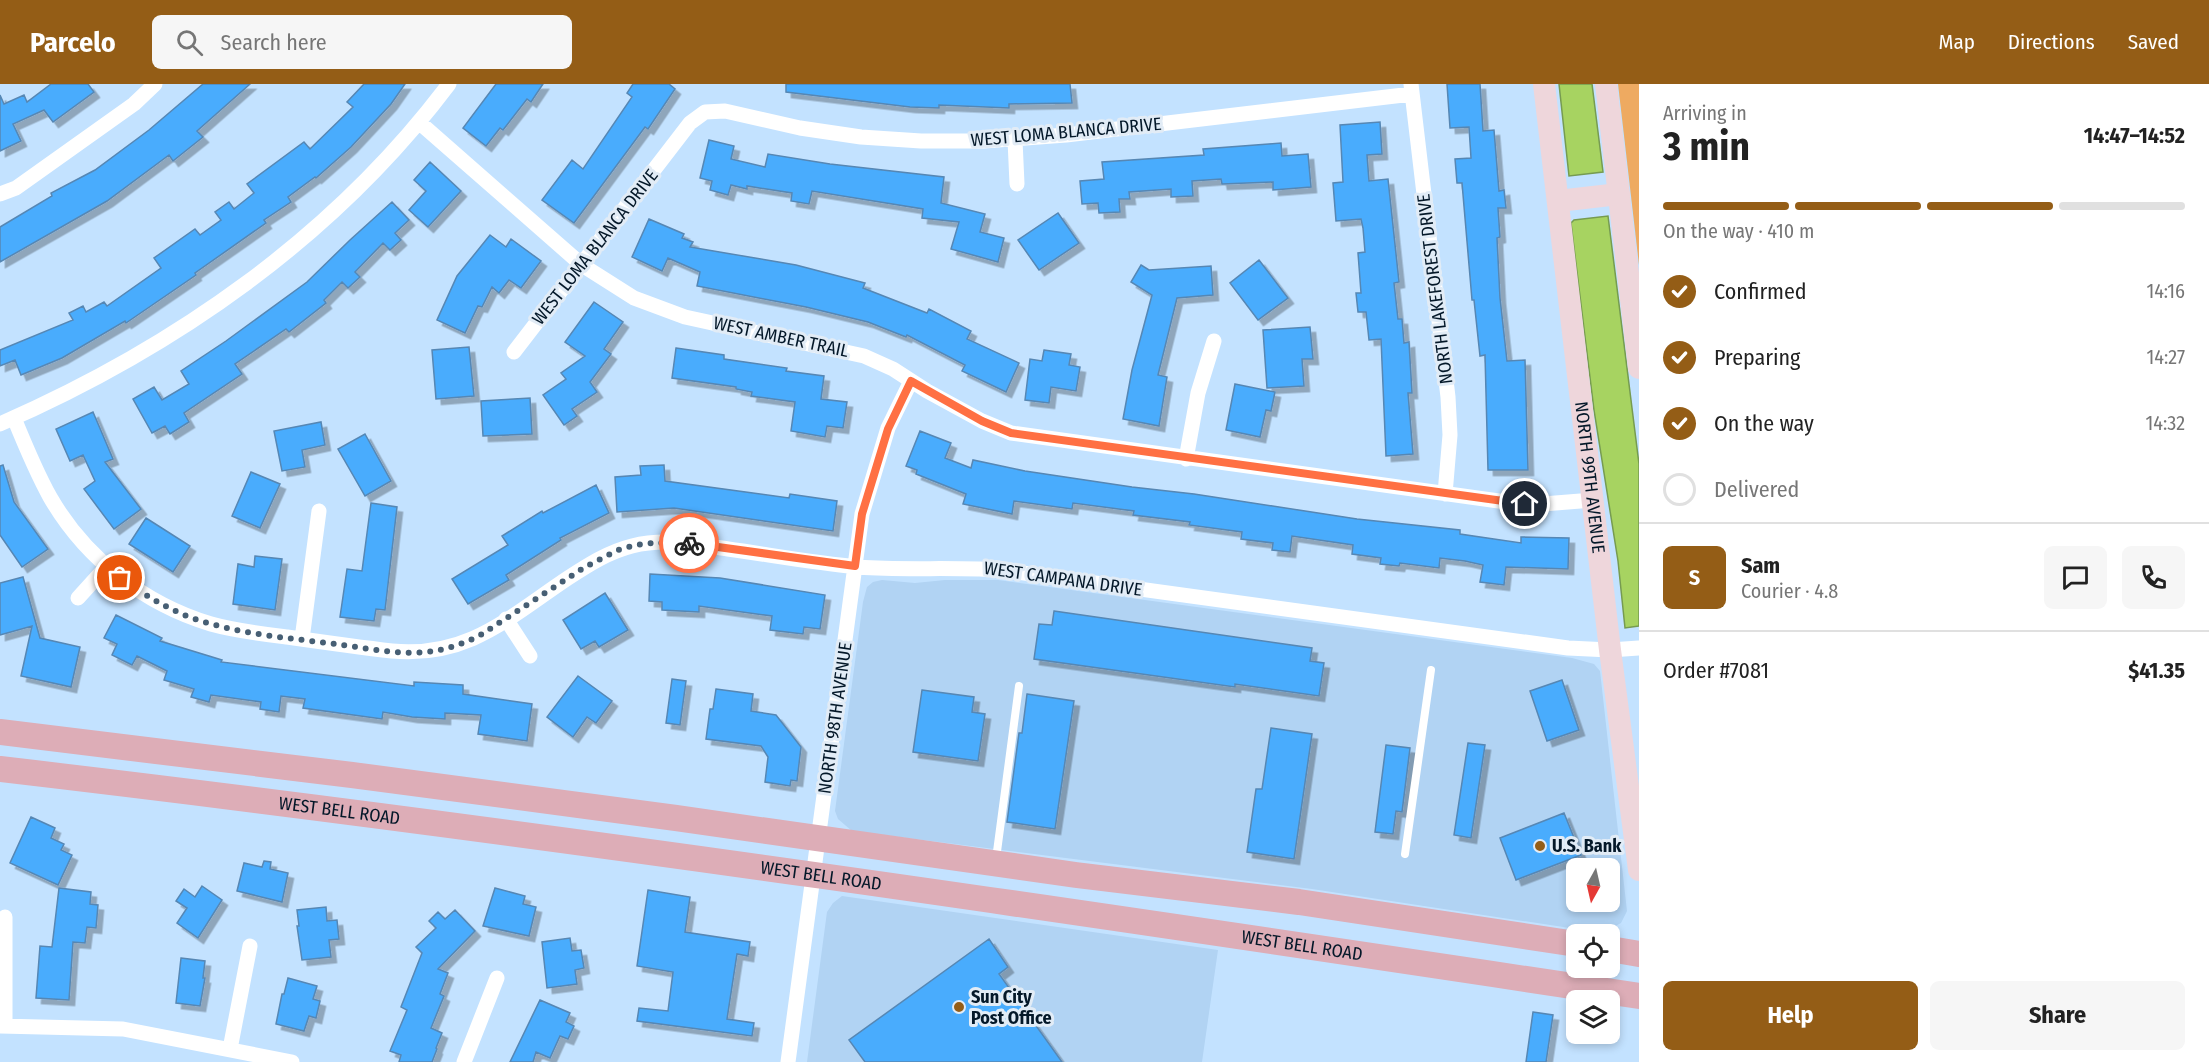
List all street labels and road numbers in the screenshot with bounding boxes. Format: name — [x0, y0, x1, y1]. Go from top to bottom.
street label: WEST LOMA BLANCA DRIVE — [970, 113, 1162, 151]
street label: WEST LOMA BLANCA DRIVE — [527, 165, 663, 329]
street label: NORTH LAKEFOREST DRIVE — [1412, 193, 1458, 385]
street label: WEST AMBER TRAIL — [711, 312, 851, 362]
street label: NORTH 99TH AVENUE — [1570, 400, 1610, 554]
street label: WEST CAMPANA DRIVE — [983, 557, 1143, 601]
street label: NORTH 98TH AVENUE — [813, 641, 857, 795]
street label: WEST BELL ROAD — [277, 792, 401, 829]
street label: WEST BELL ROAD — [759, 856, 883, 895]
street label: WEST BELL ROAD — [1240, 926, 1364, 965]

